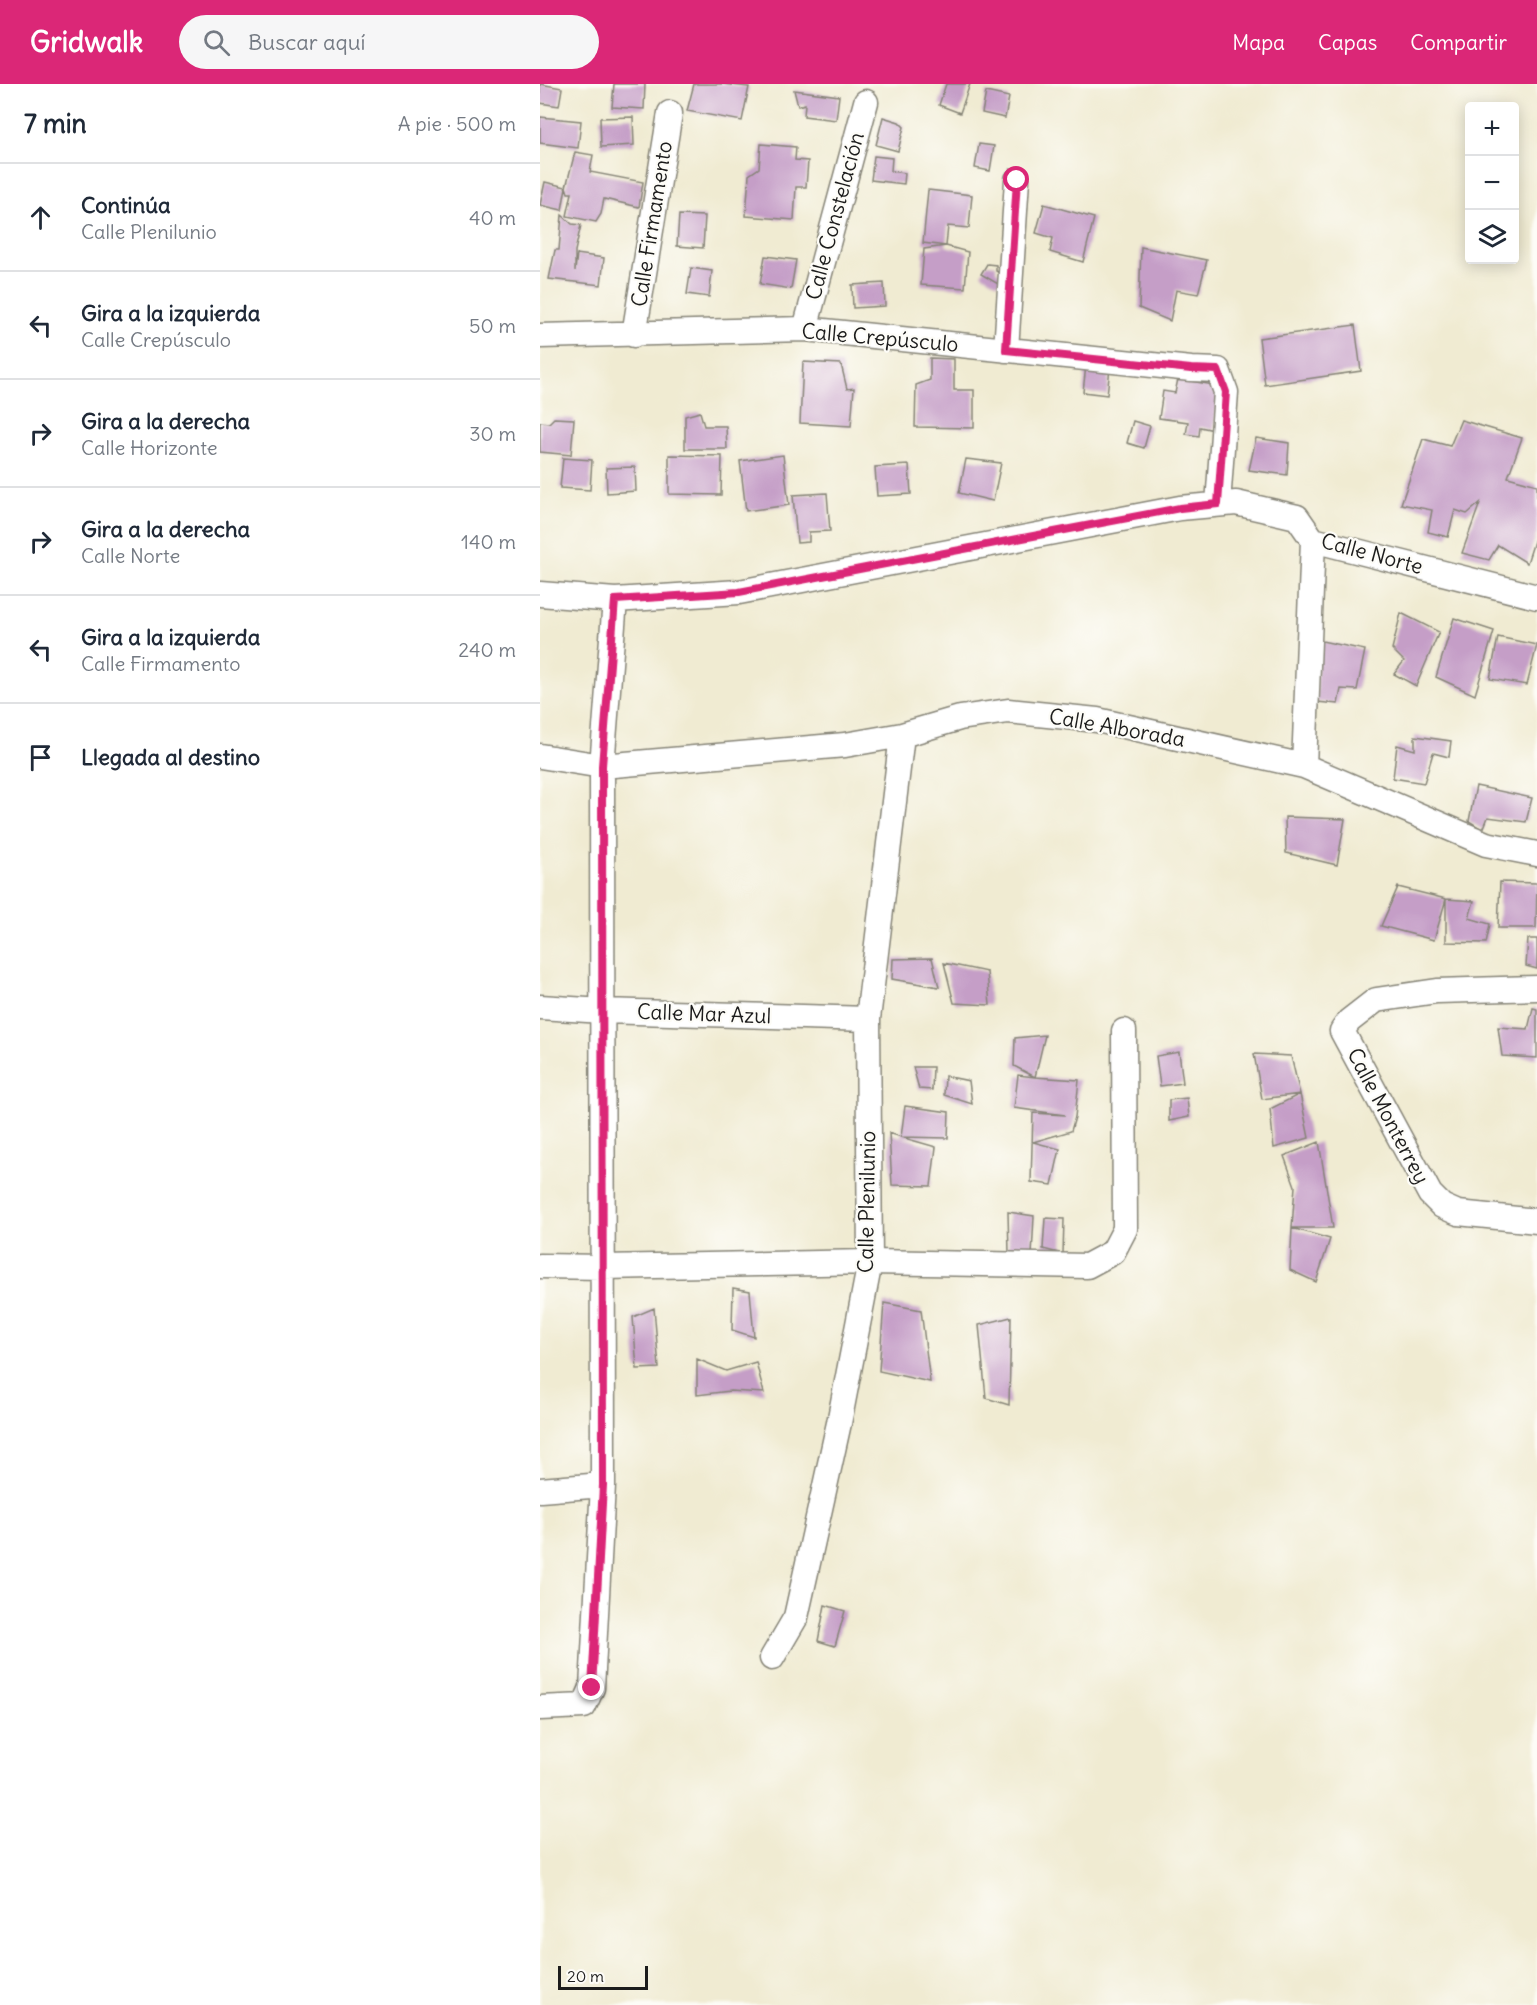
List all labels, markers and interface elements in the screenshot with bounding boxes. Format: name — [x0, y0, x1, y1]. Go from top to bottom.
search box — [179, 15, 599, 69]
text: Gridwalk — [30, 24, 143, 60]
icon: search — [200, 26, 233, 59]
text: Buscar aquí — [248, 28, 365, 56]
text: Mapa — [1232, 29, 1285, 56]
text: Capas — [1318, 29, 1377, 56]
text: Compartir — [1410, 29, 1507, 56]
map controls — [1465, 102, 1519, 264]
button: + — [1465, 102, 1519, 156]
text: 7 min — [24, 107, 87, 140]
text: A pie · 500 m — [398, 111, 516, 136]
street label: Calle Constelación — [799, 129, 870, 303]
street label: Calle Firmamento — [625, 139, 678, 309]
button: − — [1465, 156, 1519, 210]
route start — [1003, 166, 1029, 192]
text: Continúa — [81, 191, 170, 219]
icon: ahead — [24, 201, 57, 234]
text: 40 m — [469, 205, 516, 230]
button: layers — [1465, 210, 1519, 264]
text: Calle Plenilunio — [81, 219, 217, 244]
text: Gira a la izquierda — [81, 299, 260, 327]
icon: left — [24, 309, 57, 342]
text: 50 m — [469, 313, 516, 338]
street label: Calle Crepúsculo — [800, 317, 960, 358]
text: Calle Crepúsculo — [81, 327, 231, 352]
text: Gira a la derecha — [81, 407, 250, 435]
icon: right — [24, 417, 57, 450]
text: 30 m — [469, 421, 516, 446]
text: Calle Horizonte — [81, 435, 218, 460]
text: Gira a la derecha — [81, 515, 250, 543]
icon: right — [24, 525, 57, 558]
street label: Calle Norte — [1318, 527, 1426, 580]
text: 140 m — [461, 529, 516, 554]
text: Calle Norte — [81, 543, 180, 568]
text: Gira a la izquierda — [81, 623, 260, 651]
icon: left — [24, 633, 57, 666]
text: 240 m — [458, 637, 516, 662]
text: Calle Firmamento — [81, 651, 241, 676]
street label: Calle Alborada — [1047, 702, 1187, 753]
icon: arrive — [24, 741, 57, 774]
text: Llegada al destino — [81, 743, 260, 771]
street label: Calle Mar Azul — [636, 998, 772, 1029]
street label: Calle Monterrey — [1341, 1043, 1436, 1188]
street label: Calle Plenilunio — [852, 1131, 881, 1273]
route end — [578, 1674, 604, 1700]
scale bar — [558, 1963, 648, 1990]
text: 20 m — [567, 1966, 604, 1986]

